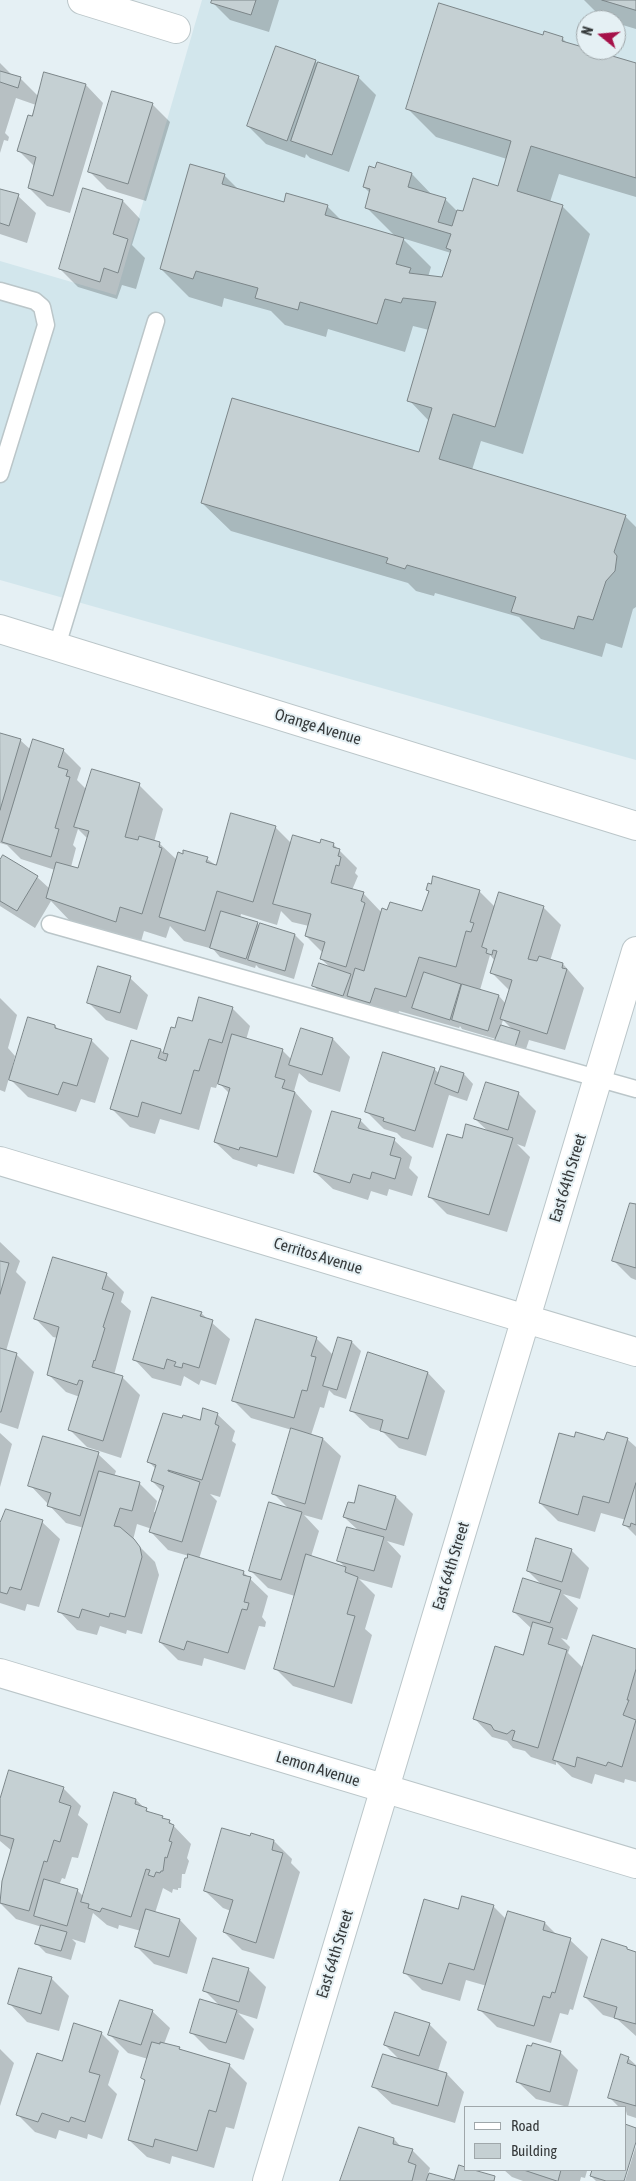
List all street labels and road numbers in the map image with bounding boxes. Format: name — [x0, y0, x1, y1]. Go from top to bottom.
street label: Orange Avenue — [273, 705, 363, 749]
street label: East 64th Street — [545, 1131, 591, 1225]
street label: Cerritos Avenue — [271, 1233, 365, 1279]
street label: East 64th Street — [428, 1519, 474, 1613]
street label: Lemon Avenue — [274, 1747, 362, 1791]
street label: East 64th Street — [312, 1907, 358, 2001]

